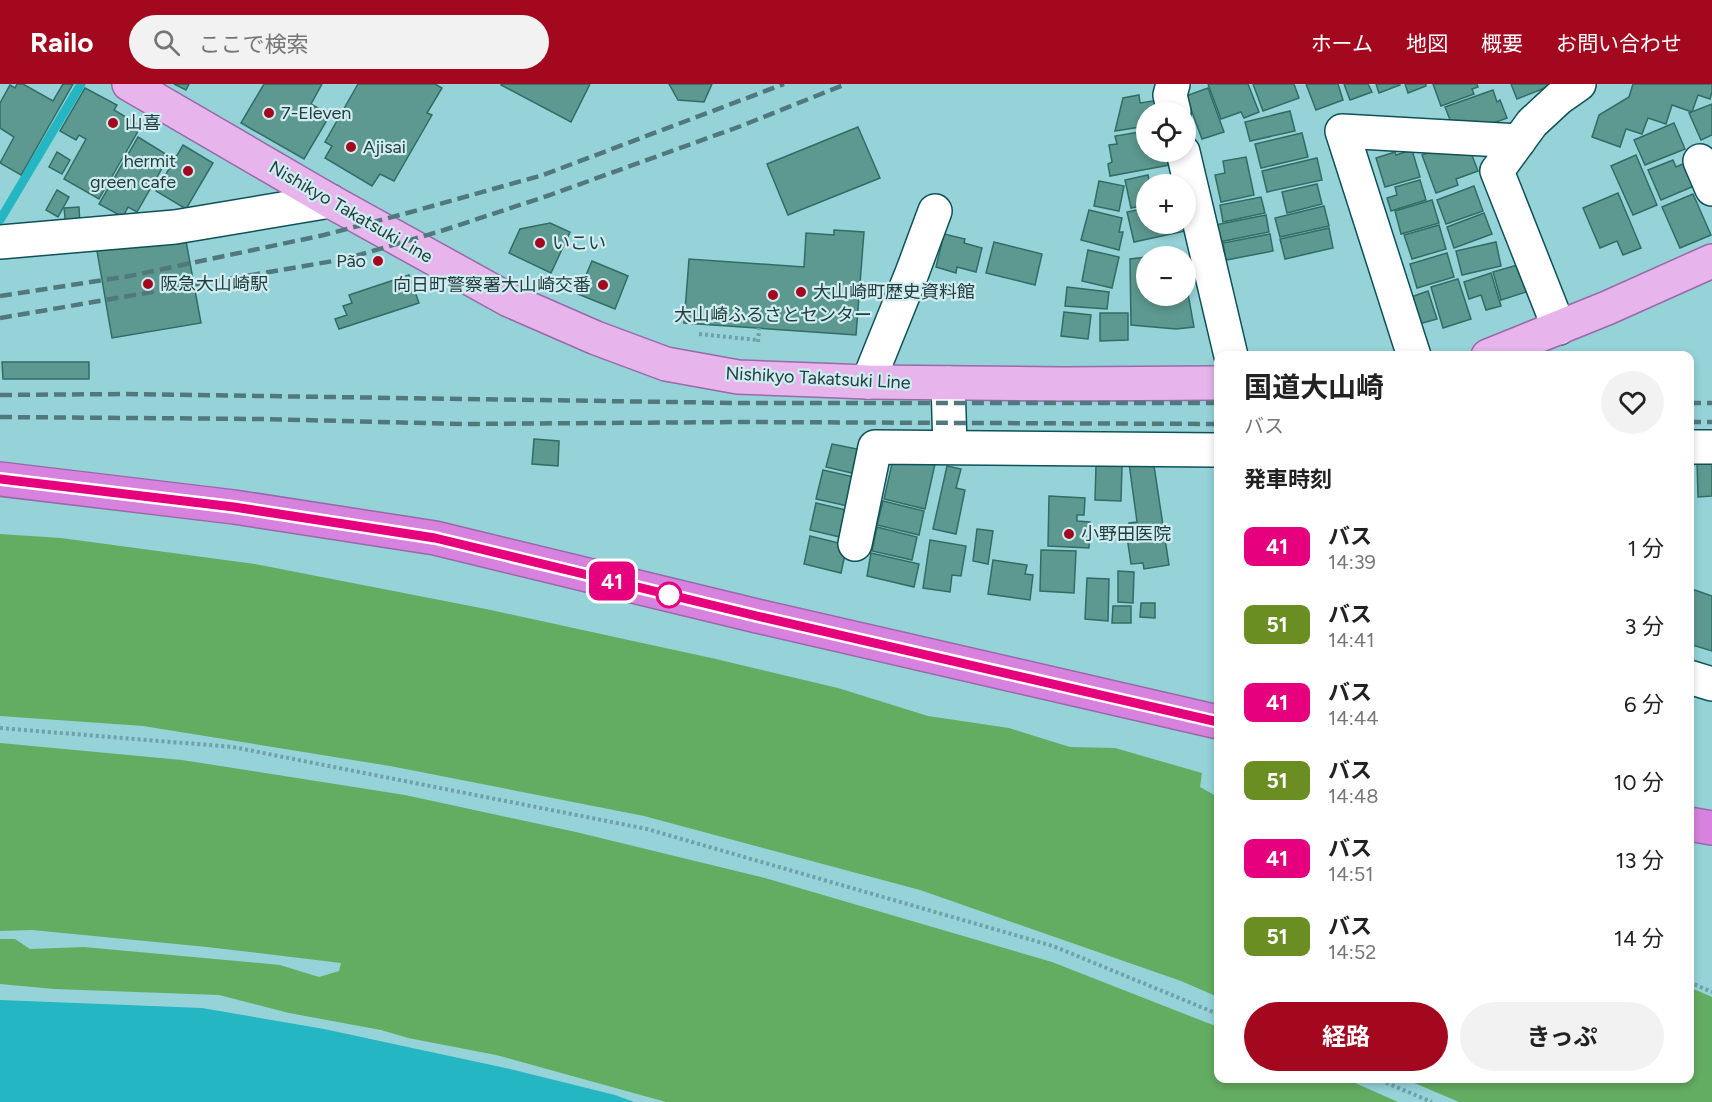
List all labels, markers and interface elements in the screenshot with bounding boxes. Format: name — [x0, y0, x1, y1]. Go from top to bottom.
search box — [129, 15, 549, 69]
text: Railo — [30, 25, 93, 59]
icon: search — [150, 26, 183, 59]
text: ここで検索 — [198, 31, 309, 58]
text: ホーム — [1311, 31, 1373, 56]
text: 地図 — [1406, 31, 1448, 56]
text: 概要 — [1481, 31, 1523, 56]
text: お問い合わせ — [1556, 31, 1682, 56]
place label: 7-Eleven — [281, 102, 351, 124]
map controls — [1136, 102, 1196, 306]
button: locate — [1136, 102, 1196, 162]
marker: 7-Eleven — [262, 106, 276, 120]
place label: 山喜 — [125, 112, 161, 134]
marker: 山喜 — [106, 116, 120, 130]
place label: Ajisai — [363, 136, 406, 158]
marker: Ajisai — [344, 140, 358, 154]
place label: hermit green cafe — [90, 150, 176, 193]
street label: Nishikyo Takatsuki Line — [265, 156, 437, 268]
marker: hermit green cafe — [181, 164, 195, 178]
button: + — [1136, 174, 1196, 234]
place label: いこい — [552, 232, 606, 254]
marker: いこい — [533, 236, 547, 250]
button: − — [1136, 246, 1196, 306]
place label: Pão — [336, 250, 366, 272]
marker: Pão — [371, 254, 385, 268]
place label: 阪急大山崎駅 — [160, 273, 268, 295]
place label: 向日町警察署大山崎交番 — [393, 274, 591, 296]
marker: 阪急大山崎駅 — [141, 277, 155, 291]
marker: 向日町警察署大山崎交番 — [596, 278, 610, 292]
place label: 大山崎町歴史資料館 — [813, 281, 975, 303]
marker: 大山崎町歴史資料館 — [794, 285, 808, 299]
marker: 大山崎ふるさとセンター — [766, 288, 780, 302]
place label: 大山崎ふるさとセンター — [674, 304, 872, 326]
street label: Nishikyo Takatsuki Line — [725, 362, 911, 394]
text: 国道大山崎 — [1244, 370, 1384, 404]
button: heart — [1601, 371, 1664, 434]
text: バス — [1244, 414, 1284, 438]
text: 発車時刻 — [1244, 466, 1332, 493]
place label: 小野田医院 — [1081, 523, 1171, 545]
text: バス — [1328, 523, 1372, 550]
marker: 小野田医院 — [1062, 527, 1076, 541]
text: 41 — [1266, 534, 1288, 559]
text: 1 分 — [1627, 535, 1664, 562]
text: 14:39 — [1328, 550, 1376, 574]
line badge: 41 — [585, 562, 639, 600]
text: 41 — [601, 569, 623, 594]
unlabelled marker — [656, 582, 682, 608]
text: バス — [1328, 601, 1372, 628]
text: 51 — [1266, 612, 1288, 637]
text: 3 分 — [1625, 613, 1664, 640]
text: 14:41 — [1328, 628, 1374, 652]
text: バス — [1328, 679, 1372, 706]
text: 41 — [1266, 690, 1288, 715]
text: 6 分 — [1624, 691, 1664, 718]
text: 14:44 — [1328, 706, 1379, 730]
text: バス — [1328, 757, 1372, 784]
text: 51 — [1266, 768, 1288, 793]
text: 10 分 — [1613, 769, 1664, 796]
text: 14:48 — [1328, 784, 1378, 808]
text: バス — [1328, 835, 1372, 862]
text: 41 — [1266, 846, 1288, 871]
text: 13 分 — [1616, 847, 1664, 874]
text: 14:51 — [1328, 862, 1374, 886]
text: バス — [1328, 913, 1372, 940]
text: 51 — [1266, 924, 1288, 949]
text: 14 分 — [1614, 925, 1664, 952]
text: 14:52 — [1328, 940, 1376, 964]
button: 経路 — [1244, 1002, 1448, 1071]
button: きっぷ — [1460, 1002, 1664, 1071]

